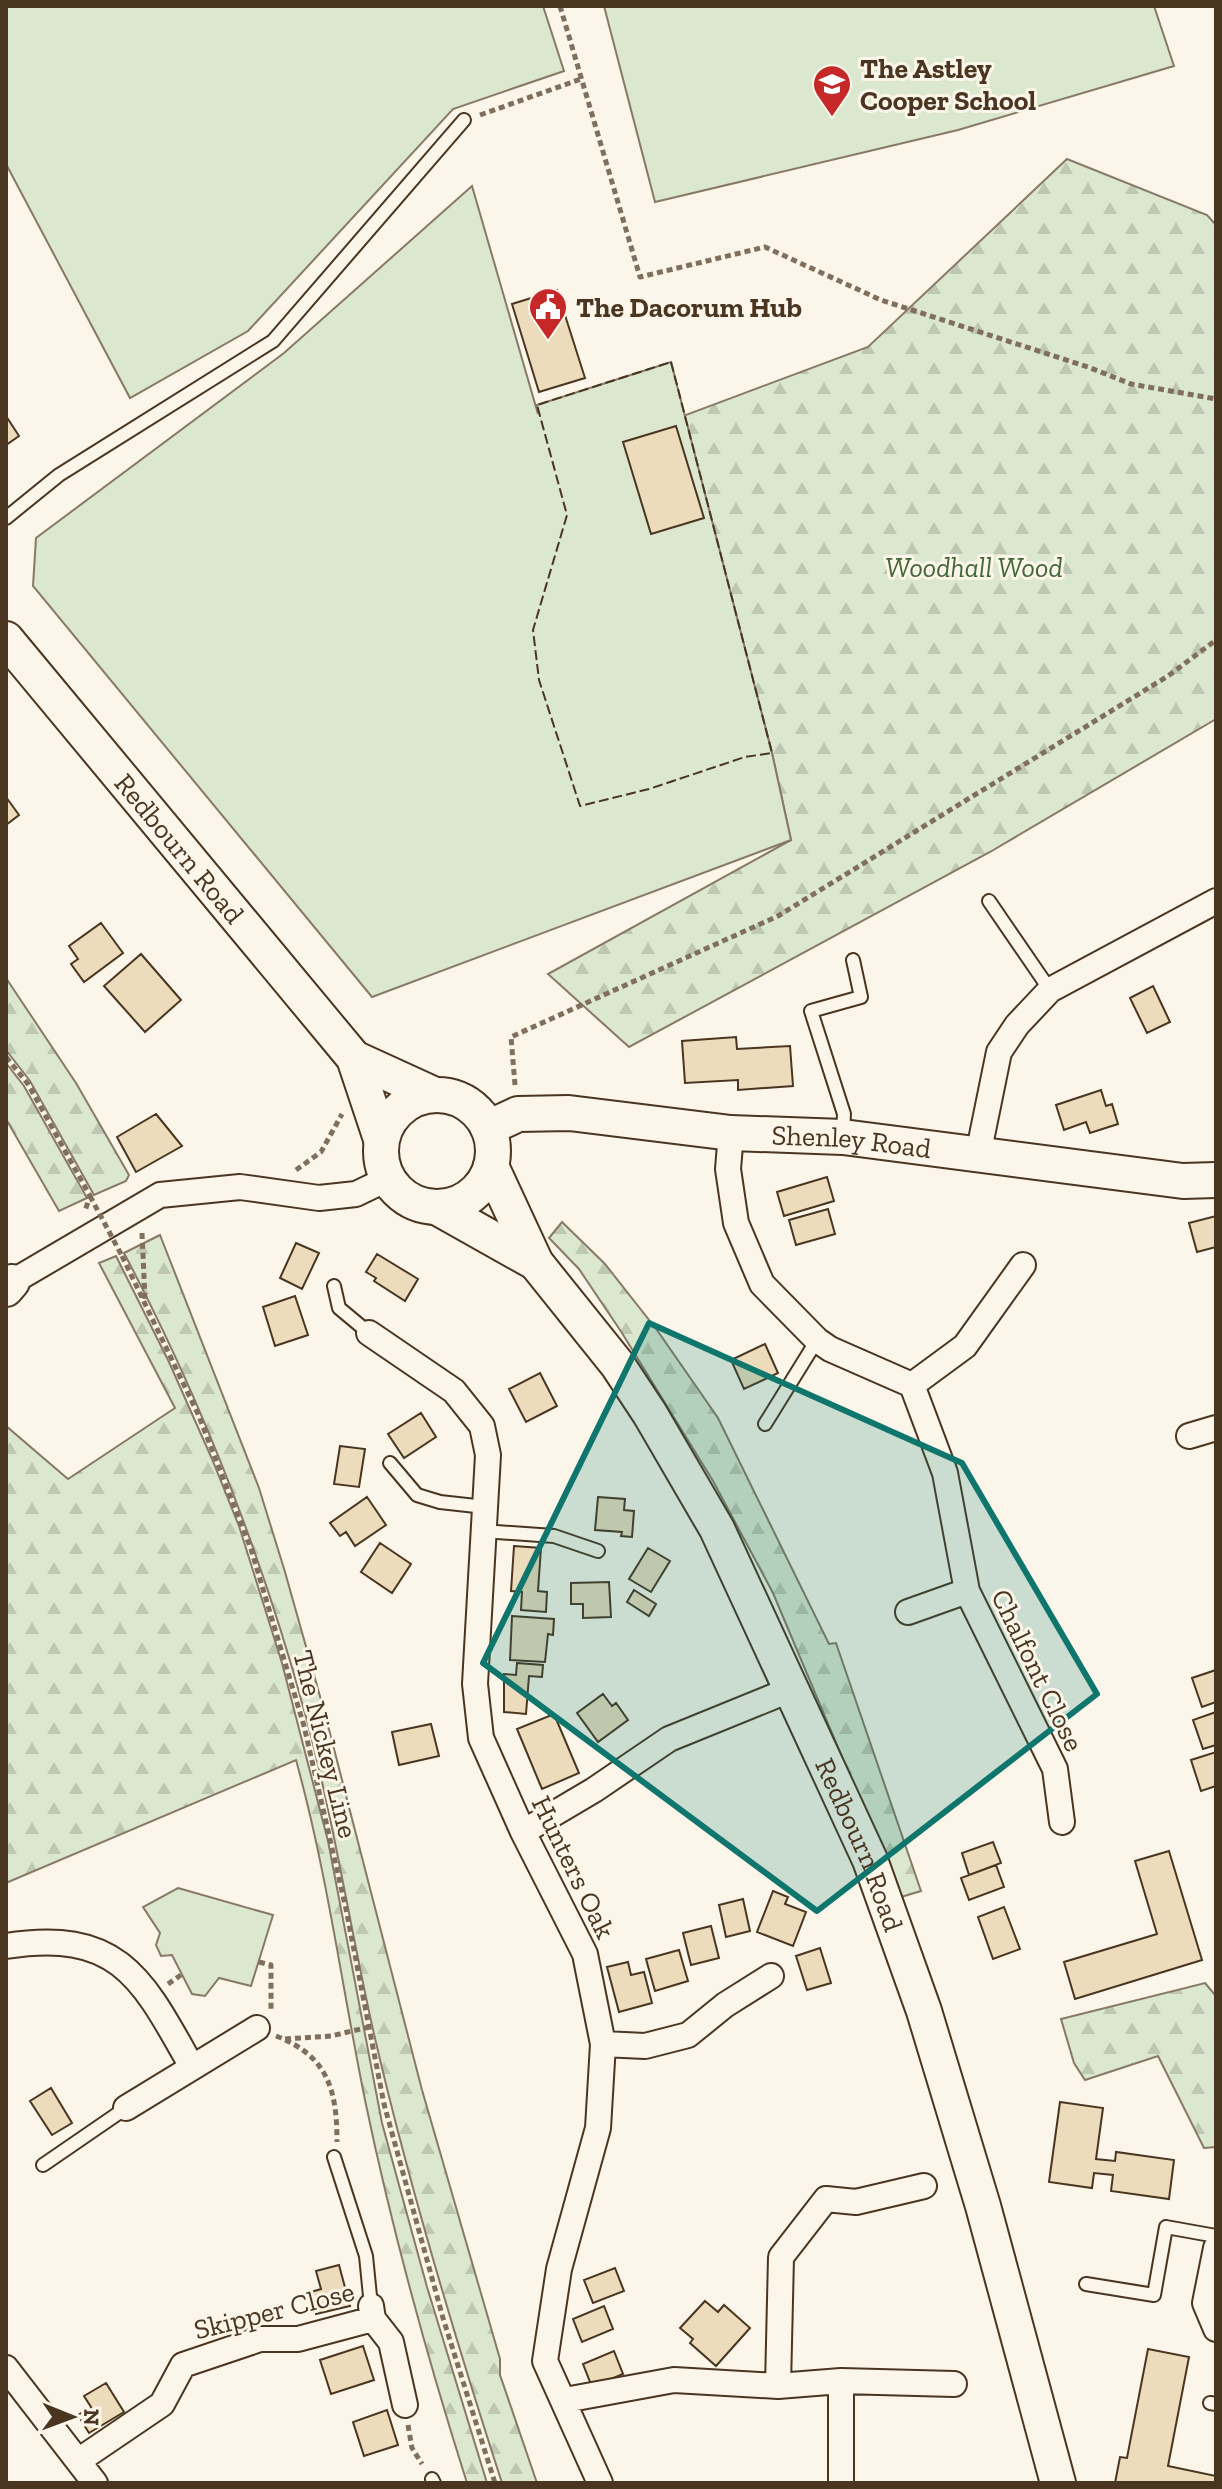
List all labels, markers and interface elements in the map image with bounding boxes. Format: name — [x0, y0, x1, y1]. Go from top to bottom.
place label: The Astley Cooper School — [860, 52, 1036, 117]
school or university icon: The Astley Cooper School — [811, 63, 853, 118]
public building icon: The Dacorum Hub — [527, 286, 569, 341]
place label: The Dacorum Hub — [576, 291, 802, 324]
park label: Woodhall Wood — [885, 551, 1063, 584]
street label: Redbourn Road — [108, 767, 251, 930]
street label: Shenley Road — [771, 1118, 933, 1165]
street label: Chalfont Close — [984, 1584, 1091, 1757]
street label: The Nickey Line — [286, 1647, 365, 1842]
street label: Redbourn Road — [808, 1753, 910, 1936]
street label: Hunters Oak — [525, 1790, 622, 1944]
street label: Skipper Close — [190, 2275, 358, 2346]
north arrow — [32, 2377, 112, 2457]
text: N — [78, 2409, 105, 2426]

